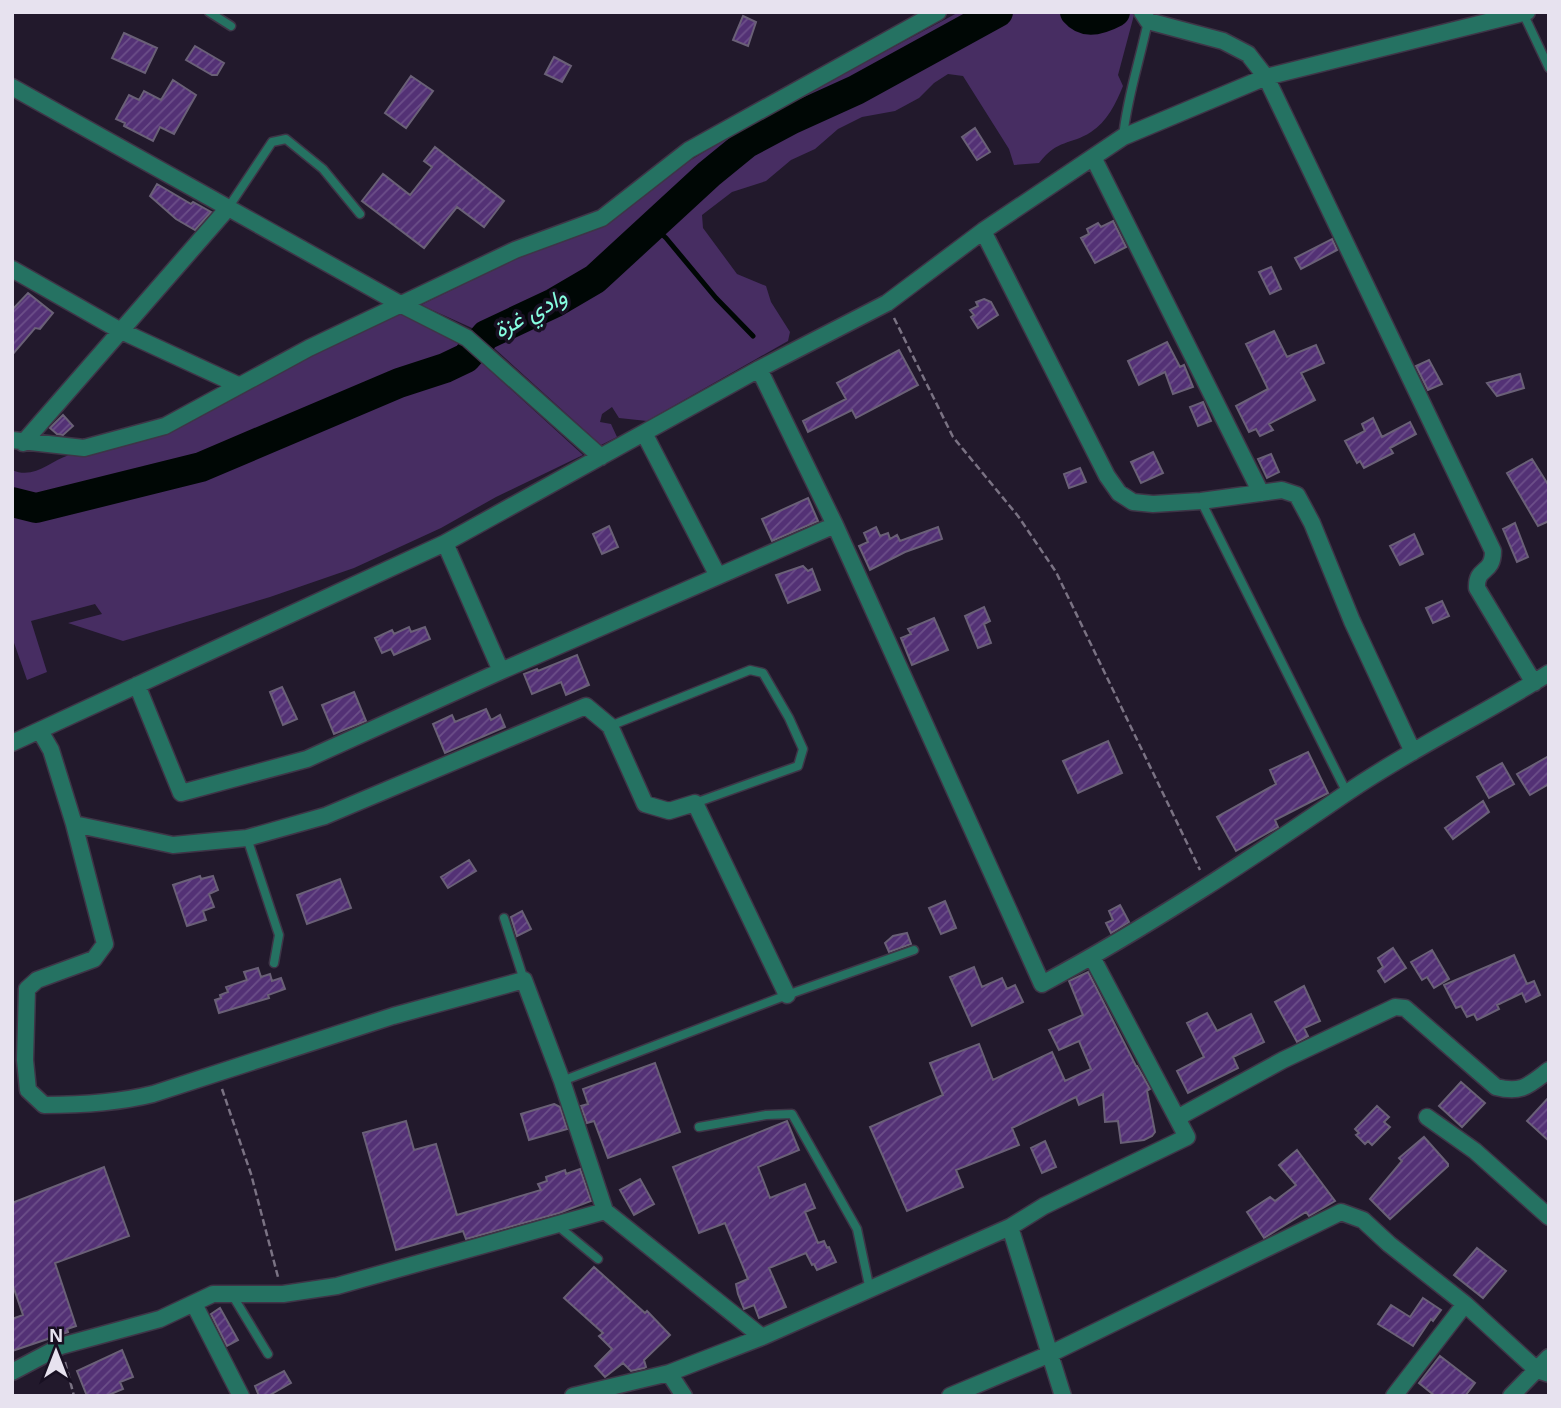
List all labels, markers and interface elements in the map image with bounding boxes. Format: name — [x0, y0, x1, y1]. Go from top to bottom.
water label: وادي غزة — [489, 283, 574, 348]
north arrow — [21, 1317, 91, 1387]
text: N — [49, 1325, 63, 1346]

